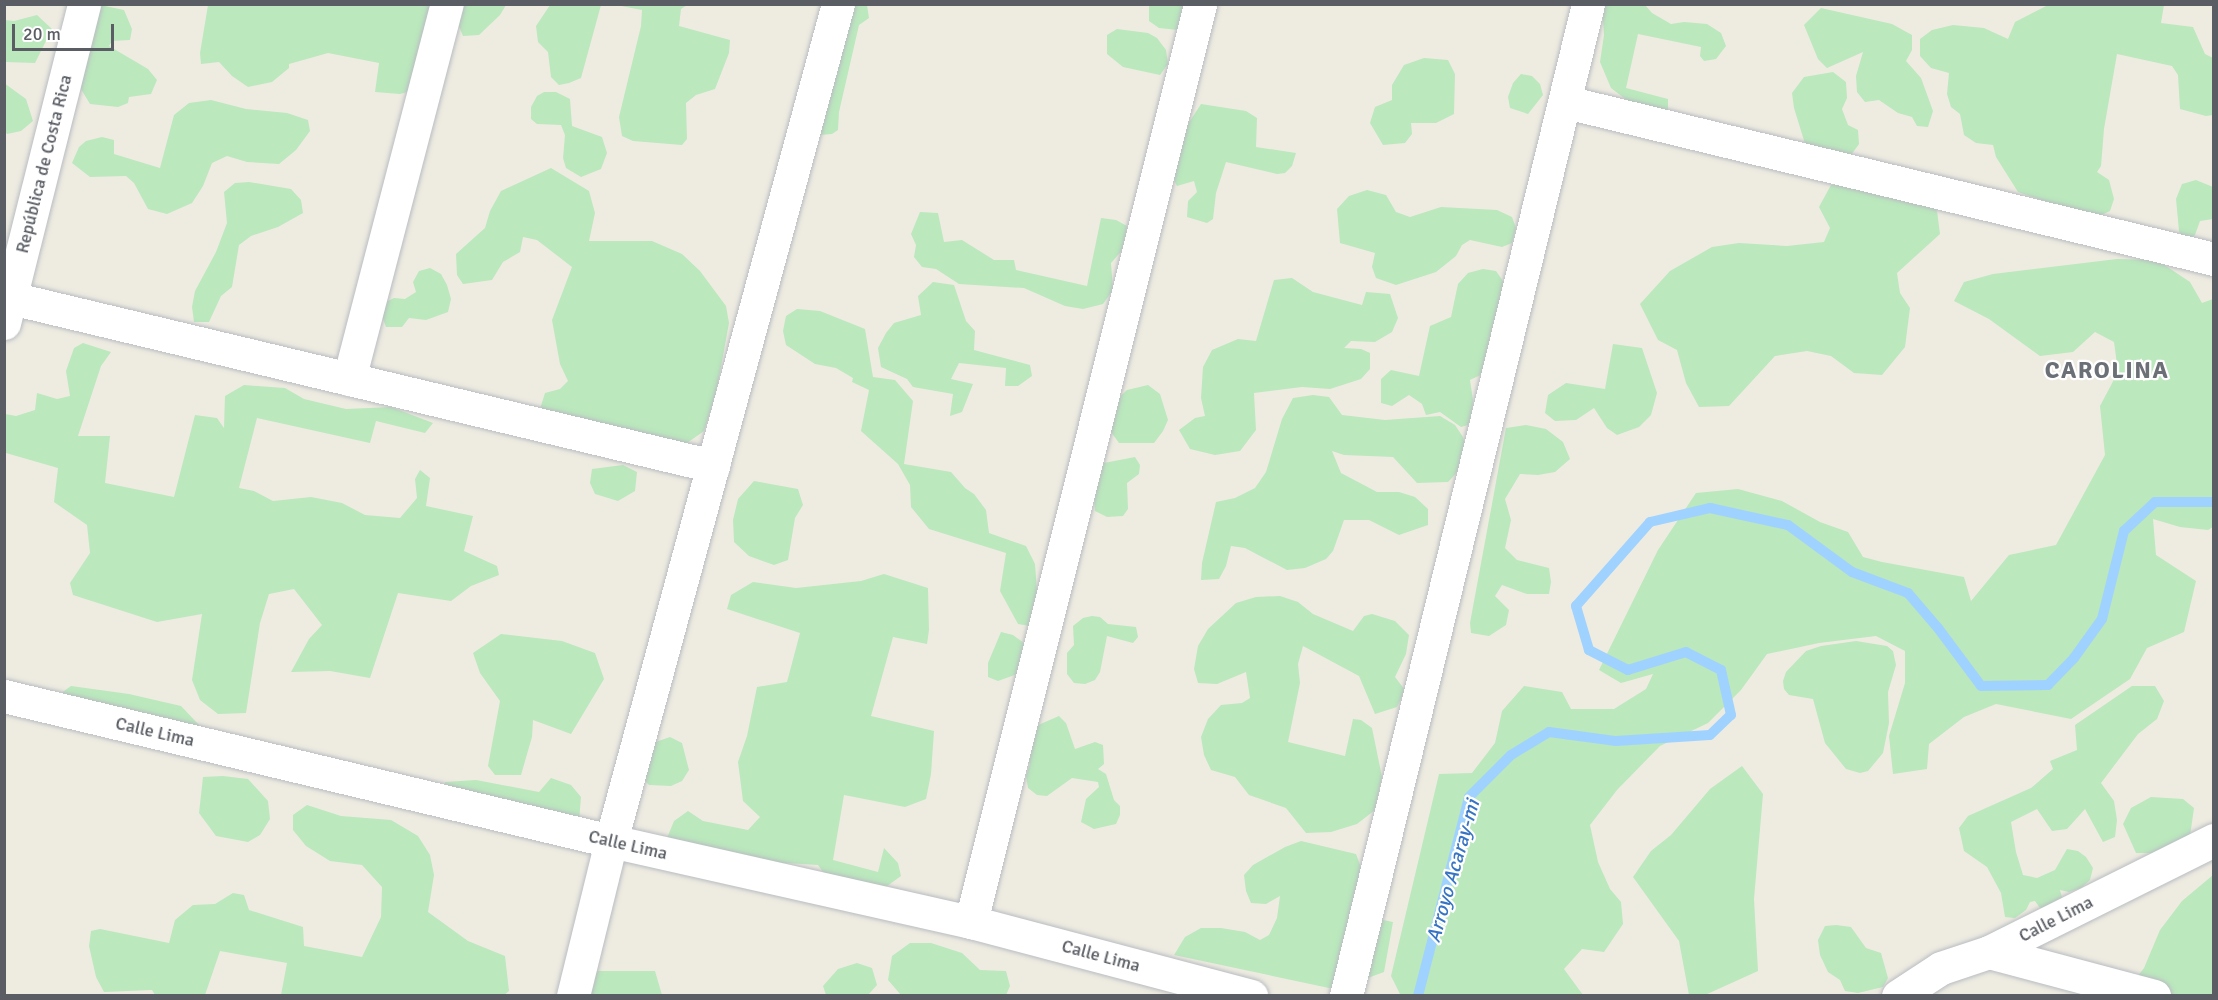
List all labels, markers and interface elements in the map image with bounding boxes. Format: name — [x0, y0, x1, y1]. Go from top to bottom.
scale bar — [15, 12, 117, 50]
text: 20 m — [23, 23, 61, 45]
street label: República de Costa Rica — [11, 72, 77, 256]
district label: CAROLINA — [2045, 357, 2169, 385]
street label: Calle Lima — [113, 712, 197, 752]
water label: Arroyo Acaray-mi — [1421, 797, 1485, 945]
street label: Calle Lima — [586, 825, 670, 865]
street label: Calle Lima — [2015, 891, 2097, 947]
street label: Calle Lima — [1059, 935, 1143, 977]

